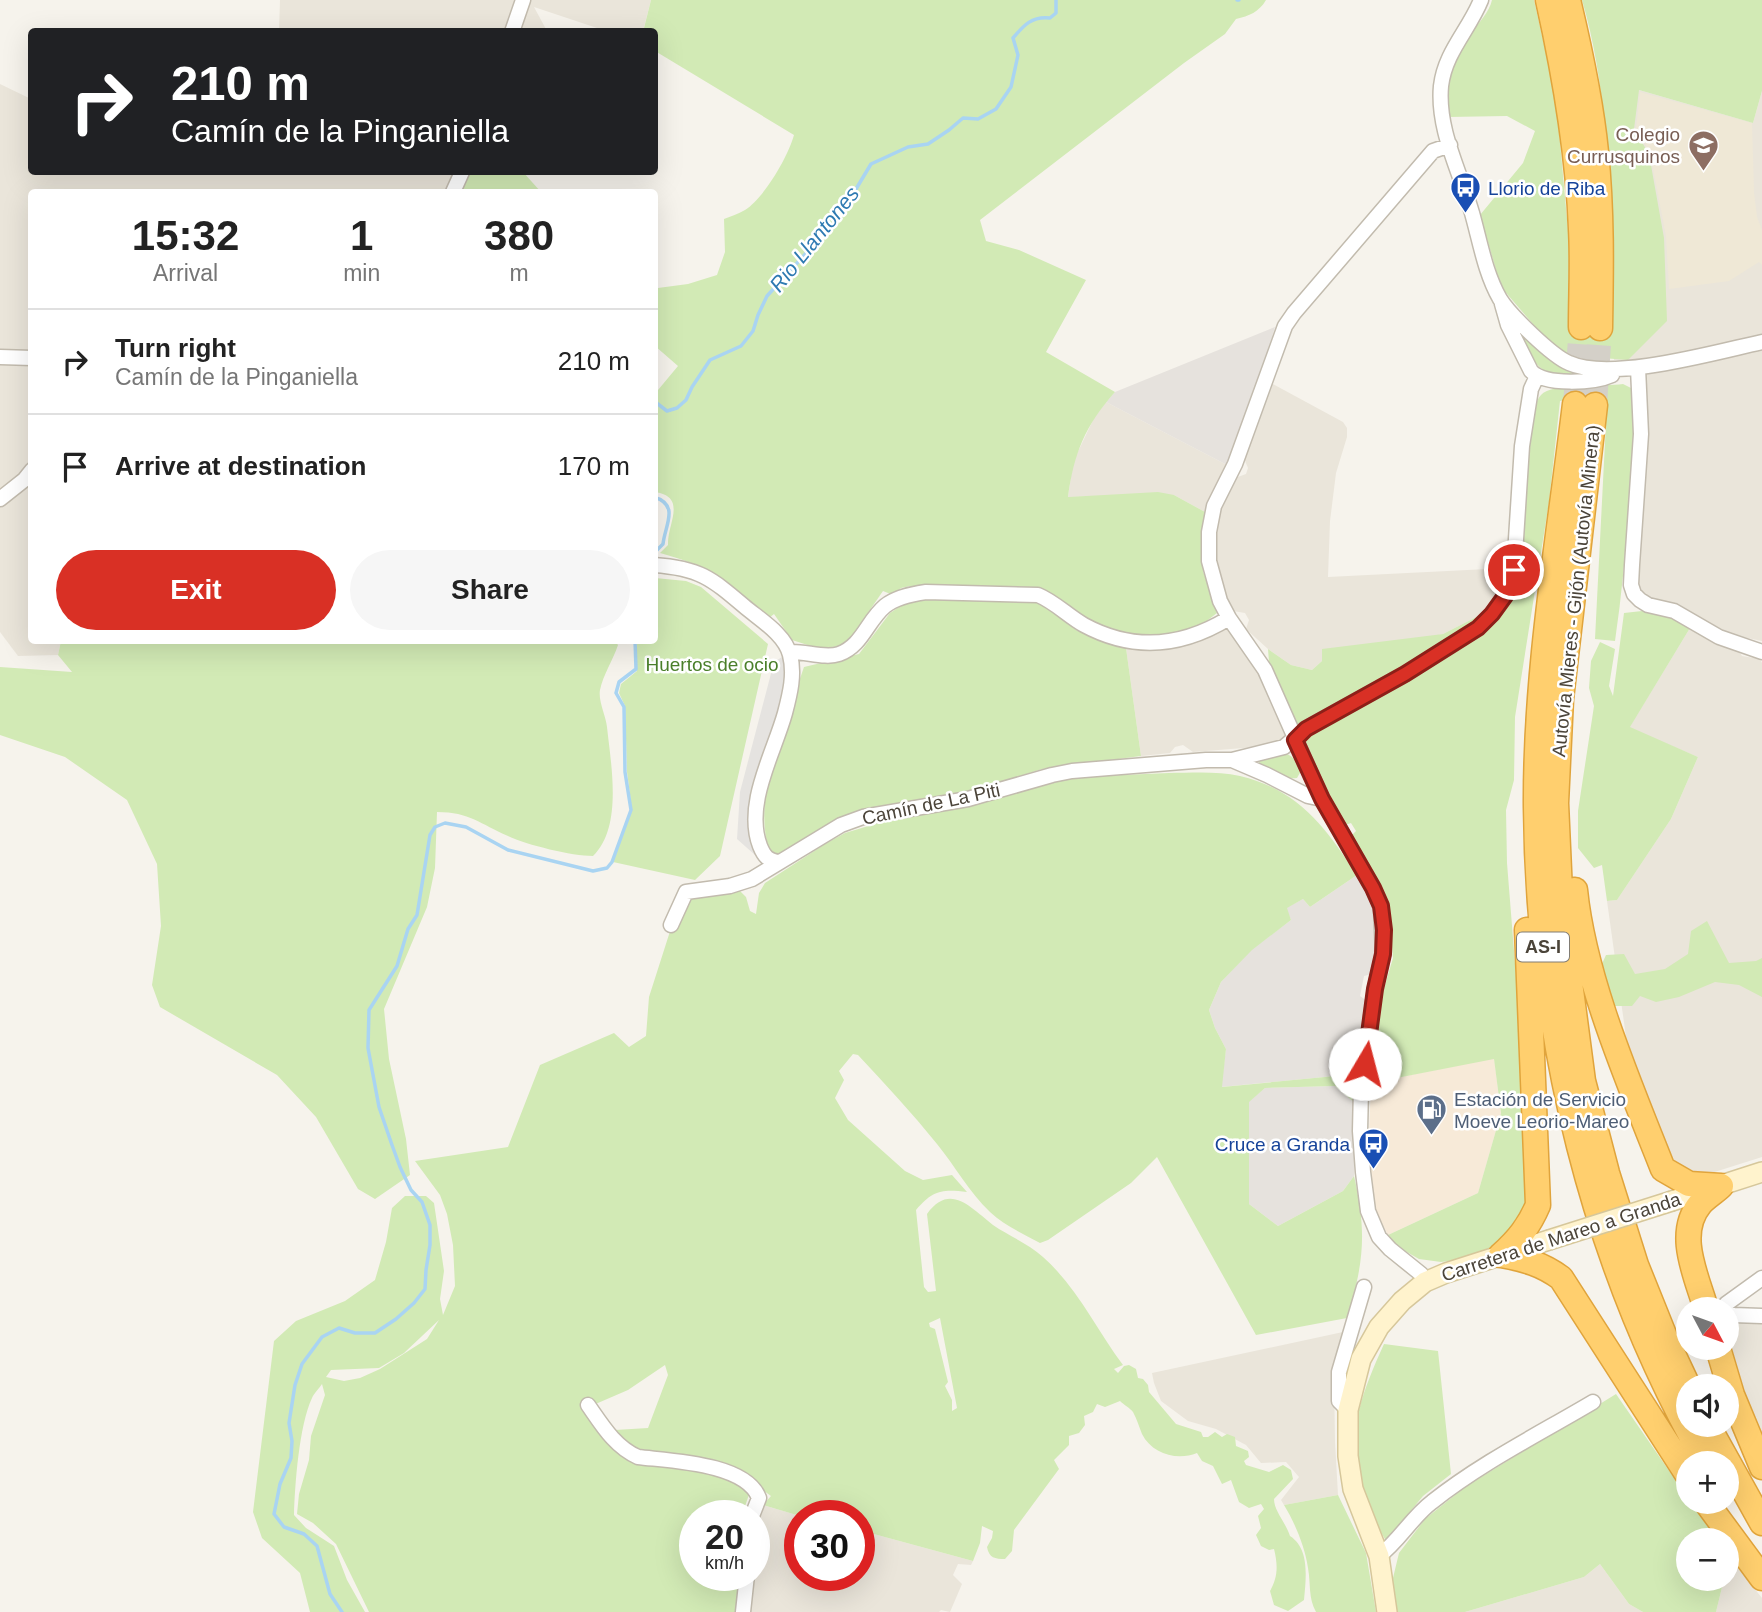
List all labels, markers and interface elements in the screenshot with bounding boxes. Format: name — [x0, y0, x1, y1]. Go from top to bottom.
icon: right — [56, 56, 147, 147]
text: 210 m — [171, 56, 310, 110]
text: Camín de la Pinganiella — [171, 113, 509, 149]
place label: Colegio Currusquinos — [1567, 124, 1680, 167]
school or university icon: Colegio Currusquinos — [1686, 128, 1720, 172]
bus stop icon: Llorio de Riba — [1448, 171, 1482, 215]
place label: Llorio de Riba — [1488, 178, 1606, 199]
water label: Rio Llantones — [765, 181, 864, 296]
text: 15:32 — [132, 212, 239, 259]
text: 1 — [350, 212, 373, 259]
text: 380 — [484, 212, 554, 259]
text: Arrival — [153, 260, 218, 286]
text: min — [343, 260, 380, 286]
text: m — [510, 260, 529, 286]
text: Turn right — [115, 333, 236, 363]
icon: right — [56, 343, 94, 381]
text: 210 m — [558, 346, 630, 376]
text: Camín de la Pinganiella — [115, 364, 358, 390]
street label: Autovía Mieres - Gijón (Autovía Minera) — [1548, 424, 1604, 758]
icon: arrive — [56, 448, 94, 486]
text: Arrive at destination — [115, 451, 366, 481]
text: 170 m — [558, 451, 630, 481]
pin — [1484, 540, 1544, 600]
button: Exit — [56, 550, 336, 630]
button: Share — [350, 550, 630, 630]
icon: arrive — [1495, 551, 1533, 589]
park label: Huertos de ocio — [645, 654, 779, 675]
street label: Camín de La Piti — [860, 779, 1002, 829]
road number: AS-I — [1517, 932, 1569, 962]
position arrow — [1328, 1027, 1402, 1101]
place label: Estación de Servicio Moeve Leorio-Mareo — [1454, 1089, 1629, 1132]
fuel station icon: Estación de Servicio Moeve Leorio-Mareo — [1414, 1093, 1448, 1137]
bus stop icon: Cruce a Granda — [1356, 1127, 1390, 1171]
place label: Cruce a Granda — [1215, 1134, 1350, 1155]
street label: Carretera de Mareo a Granda — [1439, 1188, 1684, 1286]
north arrow — [1676, 1297, 1740, 1360]
map controls — [1676, 1297, 1739, 1591]
button: sound — [1676, 1374, 1739, 1437]
button: + — [1676, 1451, 1739, 1514]
speed limit sign: 30 — [784, 1500, 875, 1591]
text: 20 — [705, 1517, 744, 1556]
button: − — [1676, 1528, 1739, 1591]
text: km/h — [705, 1553, 744, 1573]

